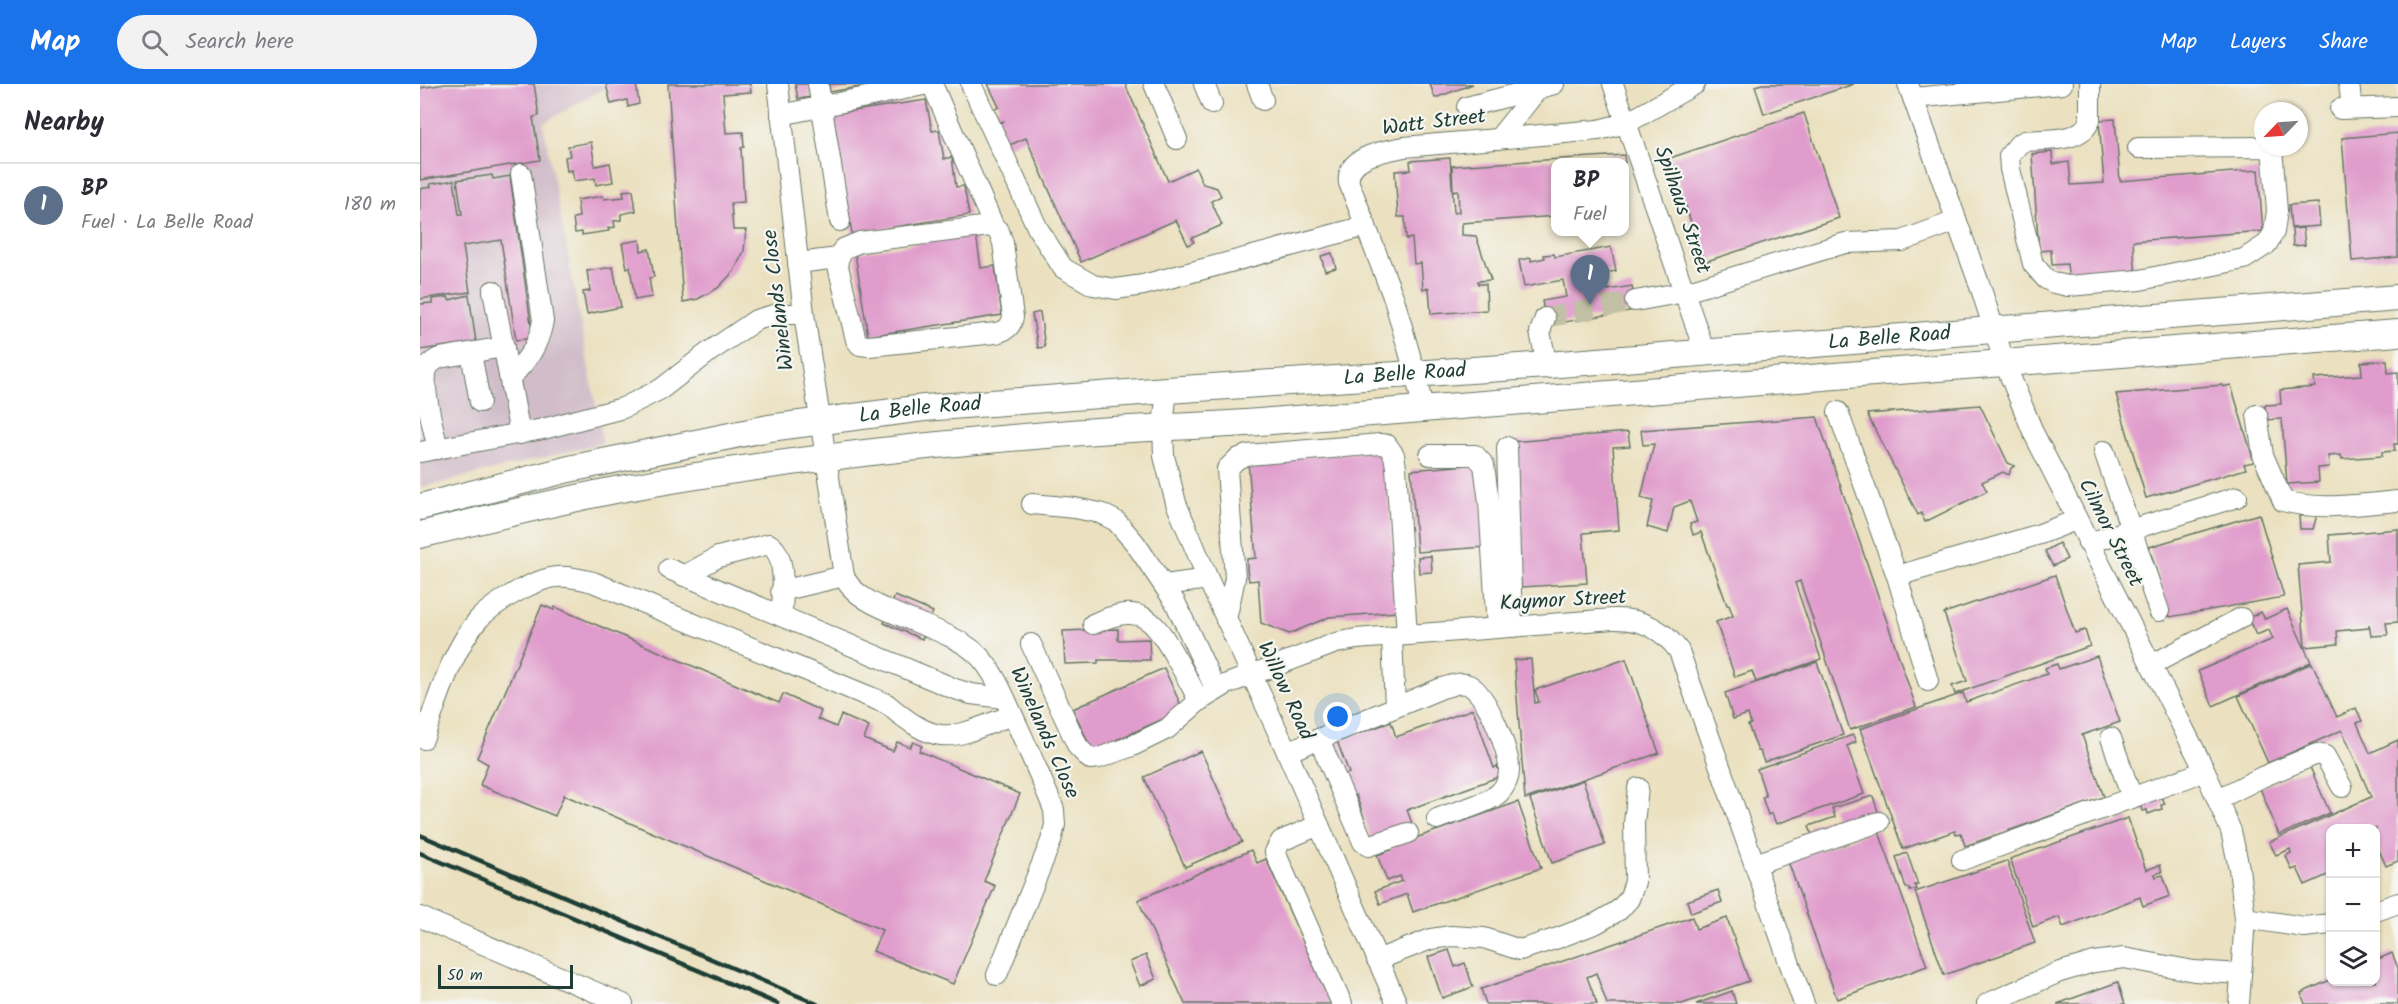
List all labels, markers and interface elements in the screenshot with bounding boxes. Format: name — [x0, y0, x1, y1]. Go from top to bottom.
search box — [117, 15, 537, 69]
text: Map — [30, 20, 81, 65]
text: Search here — [186, 25, 294, 60]
icon: search — [138, 26, 171, 59]
text: Map — [2160, 26, 2197, 59]
text: Layers — [2230, 26, 2286, 59]
text: Share — [2319, 26, 2368, 59]
street label: Watt Street — [1380, 100, 1489, 146]
text: Nearby — [24, 102, 104, 144]
north arrow — [2254, 102, 2308, 156]
street label: Spilhaus Street — [1645, 142, 1720, 279]
popup — [1551, 158, 1629, 236]
text: BP — [1573, 164, 1599, 199]
text: BP — [81, 172, 107, 207]
text: 1 — [40, 189, 47, 221]
text: 180 m — [344, 189, 396, 221]
text: Fuel — [1573, 199, 1607, 231]
text: Fuel · La Belle Road — [81, 207, 253, 239]
street label: Winelands Close — [754, 227, 804, 372]
pin: 1 — [1570, 256, 1610, 305]
street label: La Belle Road — [1827, 317, 1952, 359]
street label: La Belle Road — [1342, 354, 1468, 395]
street label: La Belle Road — [857, 387, 983, 433]
street label: Cilmor Street — [2069, 473, 2152, 594]
street label: Kaymor Street — [1499, 581, 1628, 621]
street label: Willow Road — [1248, 636, 1323, 746]
street label: Winelands Close — [1000, 662, 1088, 805]
your location — [1323, 702, 1352, 731]
map controls — [2326, 824, 2380, 986]
button: + — [2326, 824, 2380, 878]
button: − — [2326, 878, 2380, 932]
button: layers — [2326, 932, 2380, 986]
scale bar — [438, 962, 573, 990]
text: 50 m — [447, 963, 483, 988]

